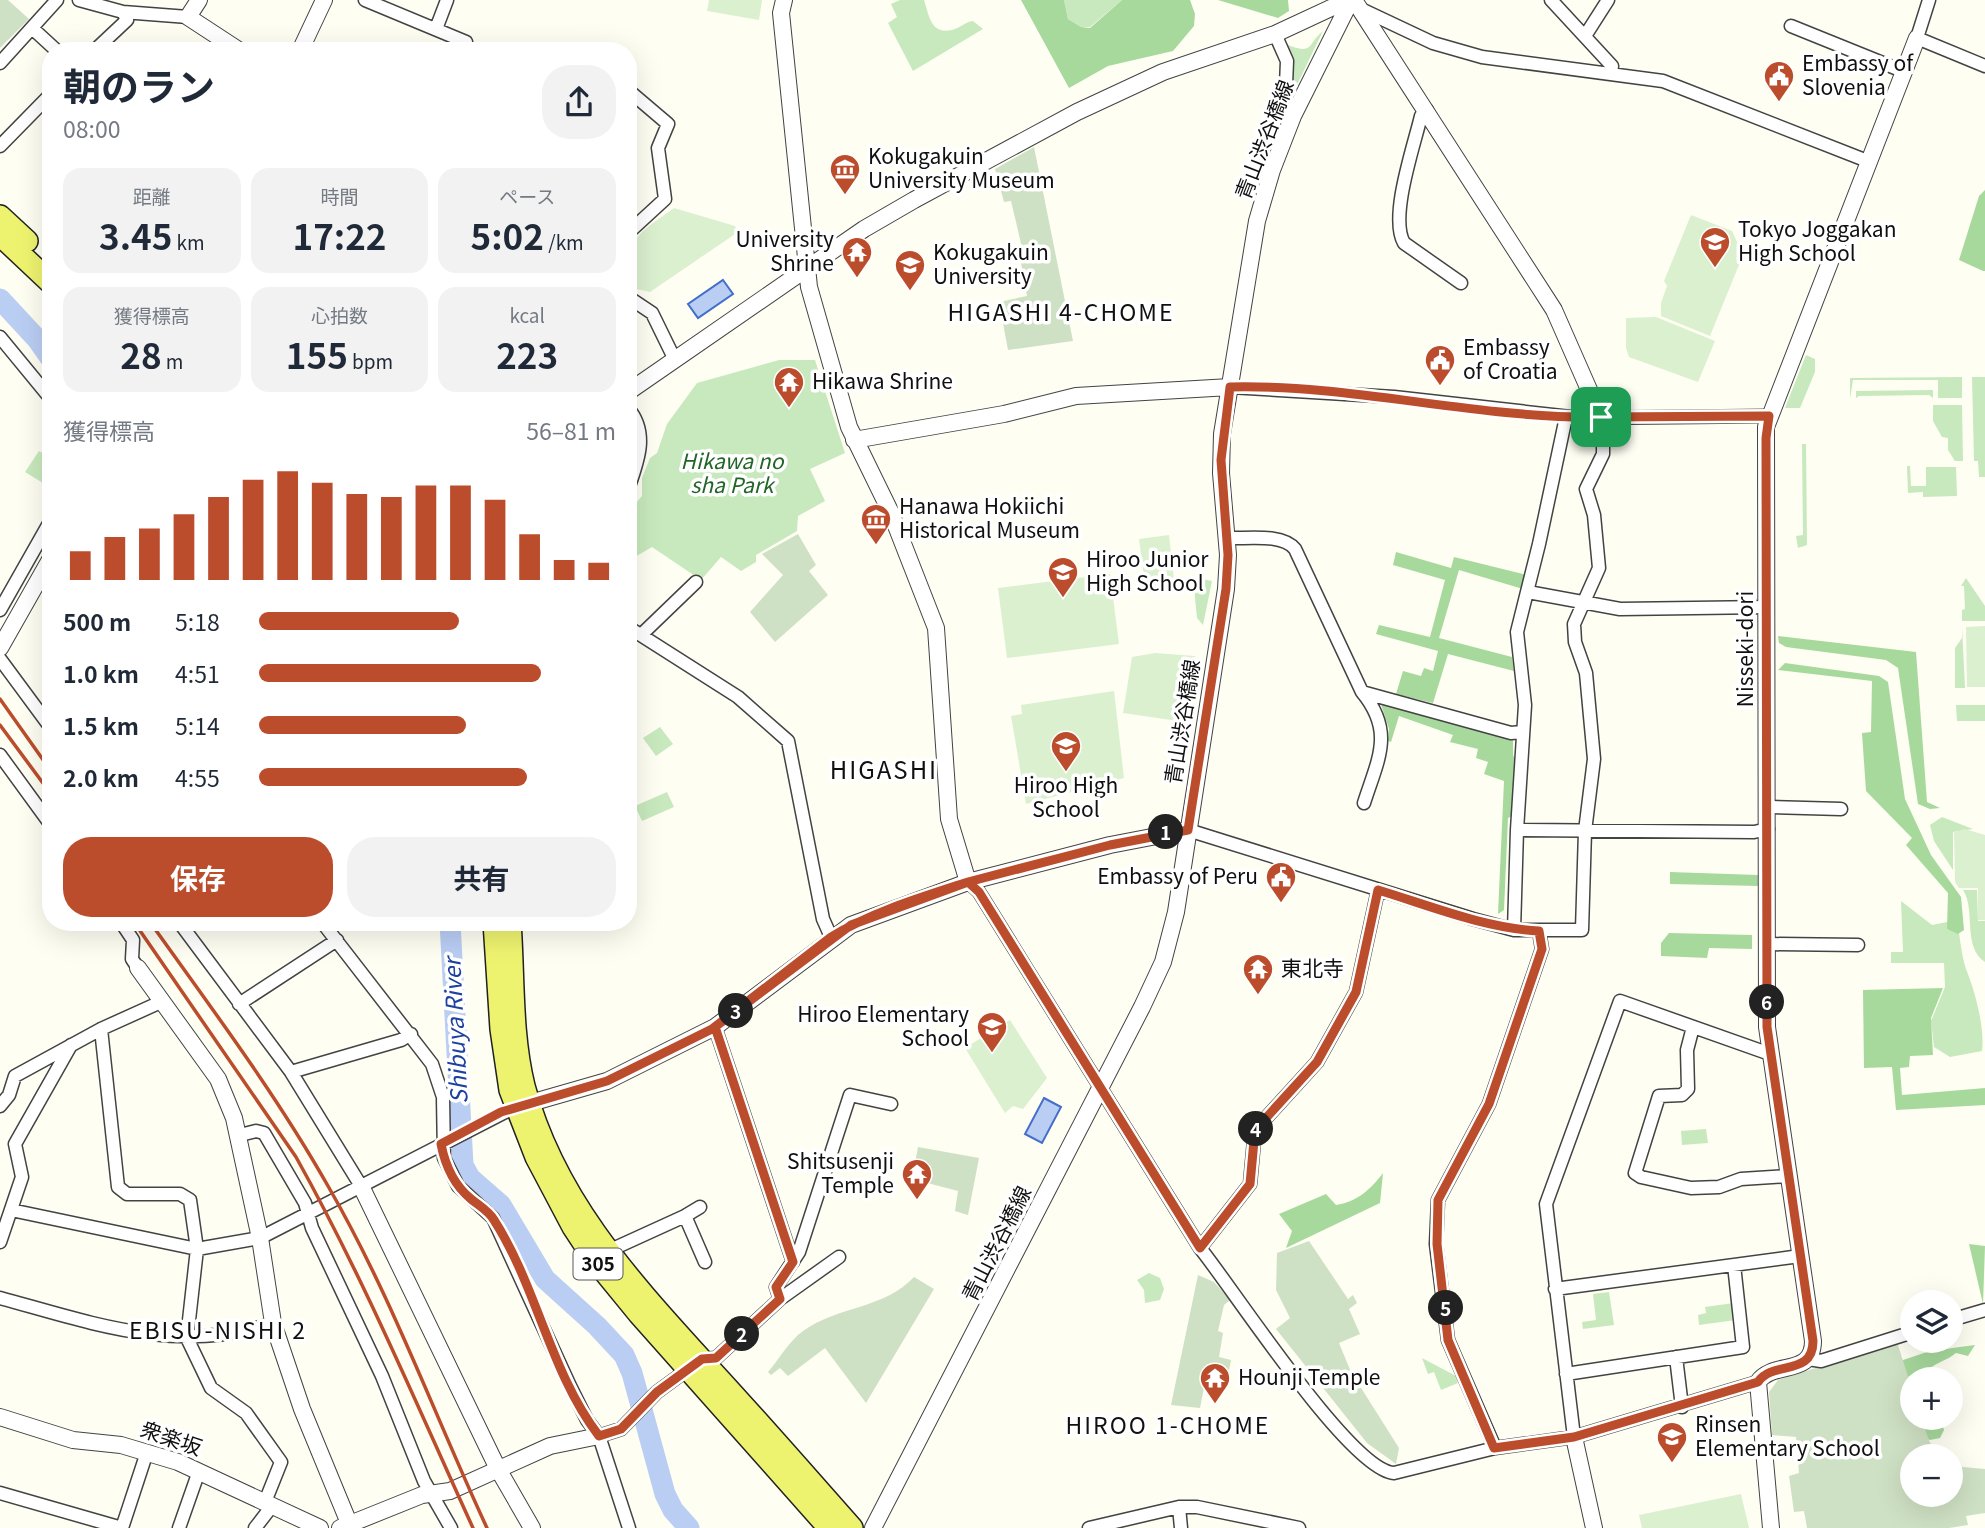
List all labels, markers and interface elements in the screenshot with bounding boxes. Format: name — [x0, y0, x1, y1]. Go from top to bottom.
place label: Embassy of Slovenia — [1802, 47, 1914, 101]
text: 朝のラン — [63, 57, 215, 112]
public building icon: Embassy of Slovenia — [1762, 59, 1796, 103]
button: share — [542, 65, 616, 139]
street label: 青山渋谷橋線 — [1227, 75, 1300, 203]
text: 08:00 — [63, 111, 120, 145]
place label: Kokugakuin University Museum — [868, 140, 1055, 194]
museum icon: Kokugakuin University Museum — [828, 152, 862, 196]
text: 距離 — [133, 182, 171, 209]
text: 時間 — [320, 182, 359, 209]
text: ペース — [499, 182, 555, 209]
text: 3.45 — [99, 209, 172, 260]
text: 17:22 — [293, 209, 386, 260]
text: 5:02 — [471, 209, 544, 260]
place label: Tokyo Joggakan High School — [1738, 213, 1897, 267]
place label: University Shrine — [735, 223, 834, 277]
school or university icon: Tokyo Joggakan High School — [1698, 225, 1732, 269]
text: km — [172, 228, 205, 255]
text: /km — [544, 228, 584, 255]
temple icon: University Shrine — [840, 235, 874, 279]
place label: Kokugakuin University — [933, 236, 1049, 290]
school or university icon: Kokugakuin University — [893, 248, 927, 292]
district label: HIGASHI 4-CHOME — [948, 294, 1174, 328]
text: 獲得標高 — [114, 301, 190, 328]
text: 心拍数 — [311, 301, 368, 328]
text: kcal — [509, 301, 545, 328]
text: 28 — [120, 328, 162, 379]
text: 155 — [286, 328, 348, 379]
text: 223 — [496, 328, 558, 379]
place label: Embassy of Croatia — [1463, 331, 1558, 385]
public building icon: Embassy of Croatia — [1423, 343, 1457, 387]
text: m — [162, 347, 183, 374]
text: bpm — [348, 347, 393, 374]
temple icon: Hikawa Shrine — [772, 365, 806, 409]
place label: Hikawa Shrine — [812, 365, 953, 395]
pin — [1571, 387, 1631, 447]
icon: arrive — [1582, 398, 1620, 436]
text: 獲得標高 — [63, 413, 155, 447]
text: 56–81 m — [526, 413, 616, 447]
park label: Hikawa no sha Park — [681, 445, 785, 499]
place label: Hanawa Hokiichi Historical Museum — [899, 490, 1080, 544]
museum icon: Hanawa Hokiichi Historical Museum — [859, 502, 893, 546]
place label: Hiroo Junior High School — [1086, 543, 1209, 597]
school or university icon: Hiroo Junior High School — [1046, 555, 1080, 599]
street label: Nisseki-dori — [1729, 591, 1759, 707]
text: 500 m — [63, 604, 131, 638]
text: 5:18 — [175, 604, 220, 638]
text: 1.0 km — [63, 656, 139, 690]
text: 4:51 — [175, 656, 220, 690]
street label: 青山渋谷橋線 — [1156, 657, 1206, 786]
text: 1.5 km — [63, 708, 139, 742]
text: 5:14 — [175, 708, 220, 742]
school or university icon: Hiroo High School — [1049, 729, 1083, 773]
district label: HIGASHI — [830, 751, 938, 786]
text: 2.0 km — [63, 760, 139, 794]
text: 4:55 — [175, 760, 220, 794]
place label: Hiroo High School — [1014, 769, 1118, 823]
pin: 1 — [1148, 814, 1184, 850]
text: 1 — [1160, 818, 1171, 845]
button: 保存 — [63, 837, 333, 917]
button: 共有 — [347, 837, 616, 917]
place label: Embassy of Peru — [1097, 860, 1258, 890]
public building icon: Embassy of Peru — [1264, 860, 1298, 904]
temple icon: 東北寺 — [1241, 952, 1275, 996]
place label: 東北寺 — [1281, 952, 1344, 982]
water label: Shibuya River — [433, 953, 475, 1105]
pin: 6 — [1750, 984, 1784, 1020]
text: 6 — [1761, 988, 1772, 1015]
pin: 3 — [718, 993, 754, 1028]
text: 3 — [730, 997, 741, 1024]
place label: Hiroo Elementary School — [797, 998, 969, 1052]
school or university icon: Hiroo Elementary School — [975, 1010, 1009, 1054]
pin: 4 — [1238, 1112, 1274, 1146]
text: 4 — [1250, 1115, 1261, 1142]
place label: Shitsusenji Temple — [787, 1145, 894, 1199]
temple icon: Shitsusenji Temple — [900, 1157, 934, 1201]
street label: 青山渋谷橋線 — [953, 1180, 1037, 1306]
road number: 305 — [574, 1248, 622, 1280]
pin: 5 — [1428, 1290, 1464, 1326]
map controls — [1900, 1290, 1963, 1507]
button: layers — [1900, 1290, 1963, 1353]
text: 5 — [1440, 1294, 1451, 1321]
district label: EBISU-NISHI 2 — [129, 1312, 307, 1346]
pin: 2 — [724, 1316, 760, 1352]
text: 2 — [736, 1320, 747, 1347]
temple icon: Hounji Temple — [1198, 1361, 1232, 1405]
place label: Hounji Temple — [1238, 1361, 1381, 1391]
button: + — [1900, 1367, 1963, 1430]
district label: HIROO 1-CHOME — [1066, 1407, 1270, 1441]
place label: Rinsen Elementary School — [1695, 1408, 1880, 1462]
street label: 衆楽坂 — [137, 1413, 206, 1462]
school or university icon: Rinsen Elementary School — [1655, 1420, 1689, 1464]
button: − — [1900, 1444, 1963, 1507]

